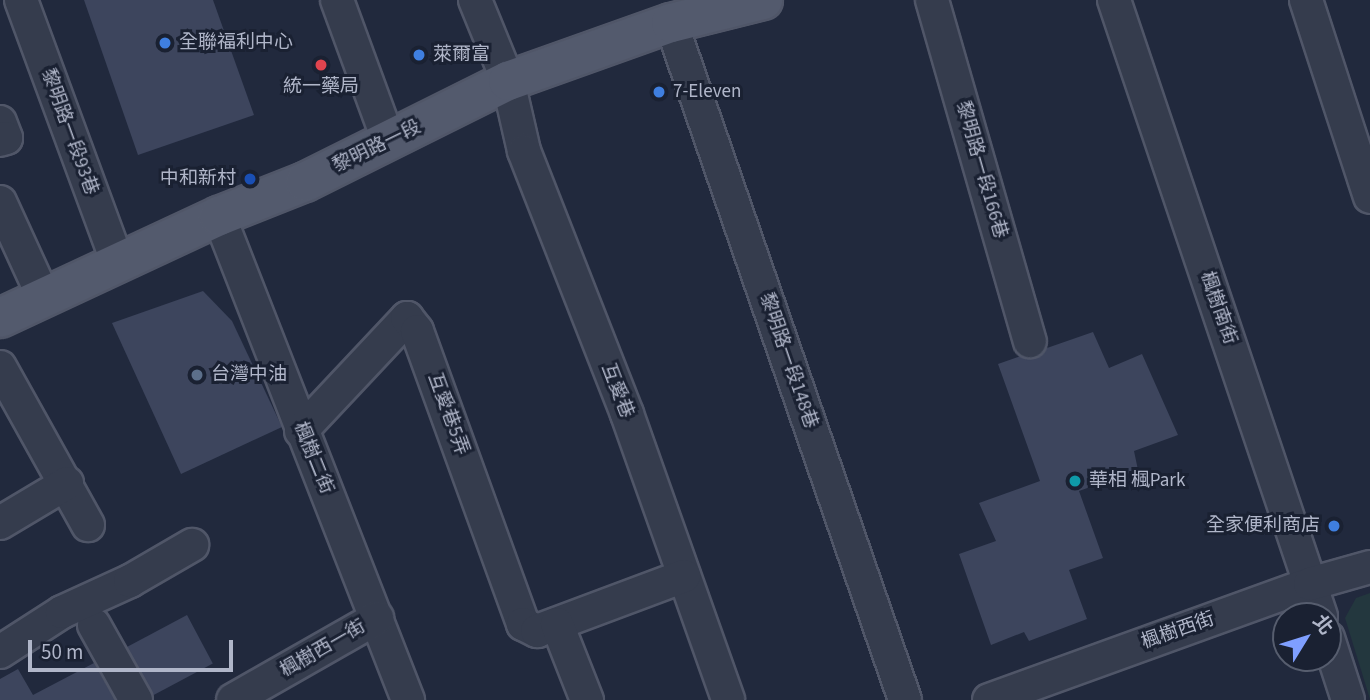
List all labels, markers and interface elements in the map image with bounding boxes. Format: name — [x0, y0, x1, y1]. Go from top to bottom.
place label: 全聯福利中心 — [179, 32, 293, 54]
marker: 全聯福利中心 — [157, 35, 173, 51]
place label: 萊爾富 — [433, 44, 490, 66]
marker: 萊爾富 — [411, 47, 427, 63]
marker: 統一藥局 — [313, 57, 329, 73]
street label: 黎明路一段93巷 — [36, 66, 102, 198]
place label: 統一藥局 — [283, 76, 359, 98]
place label: 7-Eleven — [673, 81, 741, 103]
marker: 7-Eleven — [651, 84, 667, 100]
street label: 黎明路一段166巷 — [950, 98, 1012, 242]
street label: 黎明路一段 — [329, 116, 425, 178]
place label: 中和新村 — [160, 168, 236, 190]
marker: 中和新村 — [242, 171, 258, 187]
street label: 楓樹南街 — [1195, 268, 1241, 348]
street label: 黎明路一段148巷 — [754, 290, 822, 432]
street label: 互愛巷 — [596, 360, 638, 422]
place label: 台灣中油 — [211, 364, 287, 386]
marker: 台灣中油 — [189, 367, 205, 383]
street label: 互愛巷5弄 — [423, 370, 473, 458]
street label: 楓樹二街 — [288, 418, 338, 498]
place label: 華相 楓Park — [1089, 470, 1185, 492]
marker: 華相 楓Park — [1067, 473, 1083, 489]
place label: 全家便利商店 — [1206, 515, 1320, 537]
marker: 全家便利商店 — [1326, 518, 1342, 534]
north arrow — [1272, 602, 1342, 672]
street label: 楓樹西街 — [1138, 608, 1218, 654]
text: 北 — [1306, 609, 1339, 641]
street label: 楓樹西一街 — [276, 615, 370, 683]
scale bar — [32, 626, 236, 670]
text: 50 m — [41, 637, 83, 667]

